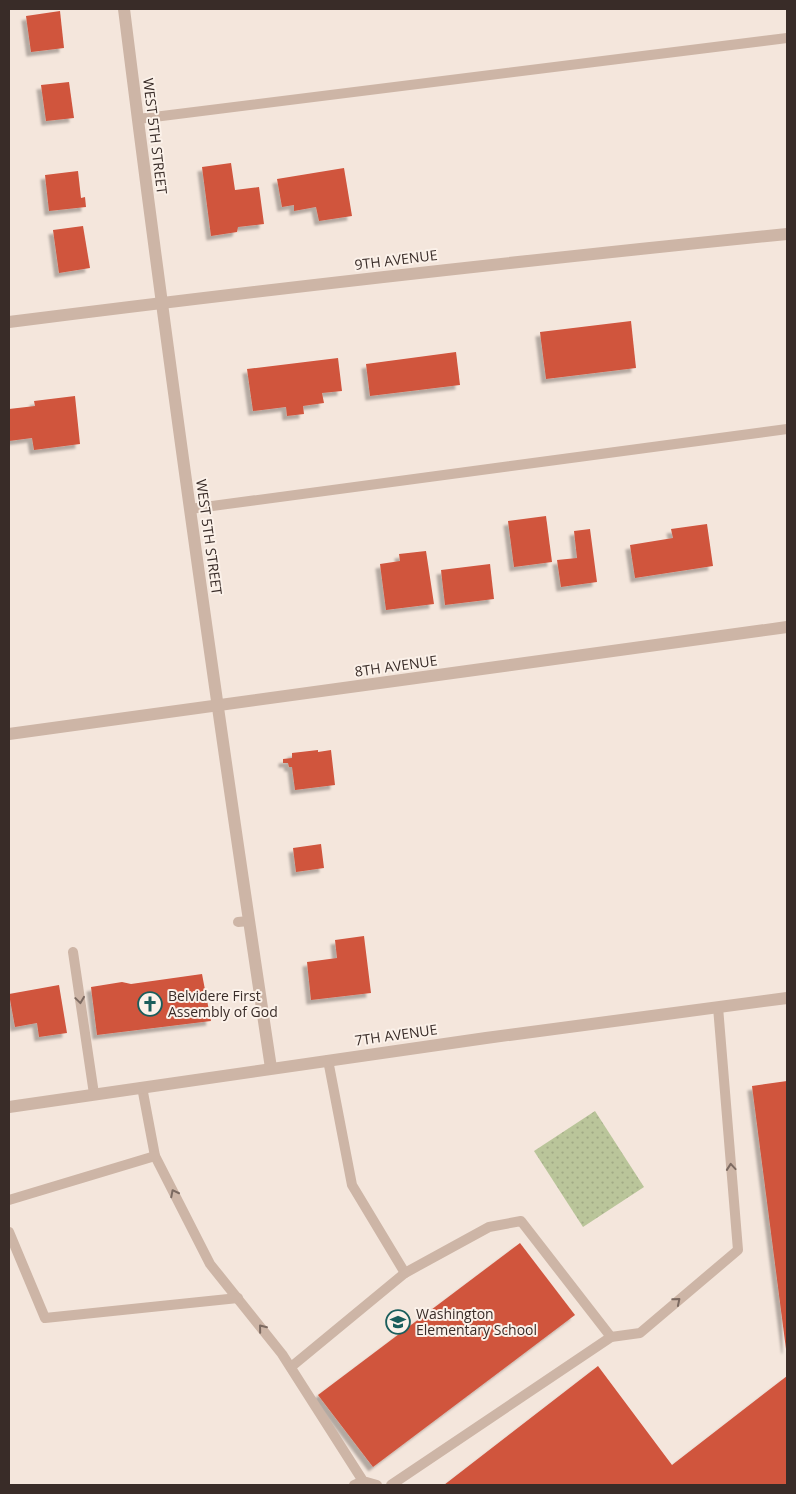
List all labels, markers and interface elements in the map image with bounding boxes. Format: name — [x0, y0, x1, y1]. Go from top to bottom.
street label: WEST 5TH STREET — [139, 77, 172, 195]
street label: 9TH AVENUE — [353, 245, 438, 274]
street label: WEST 5TH STREET — [192, 478, 227, 596]
street label: 8TH AVENUE — [353, 650, 438, 681]
place label: Belvidere First Assembly of God — [168, 986, 278, 1021]
church icon: Belvidere First Assembly of God — [137, 991, 163, 1017]
one-way arrow — [74, 996, 85, 1004]
street label: 7TH AVENUE — [353, 1019, 438, 1050]
one-way arrow — [726, 1163, 737, 1171]
one-way arrow — [170, 1189, 180, 1198]
one-way arrow — [671, 1299, 680, 1307]
place label: Washington Elementary School — [416, 1304, 537, 1339]
school or university icon: Washington Elementary School — [385, 1309, 411, 1335]
one-way arrow — [259, 1325, 267, 1334]

